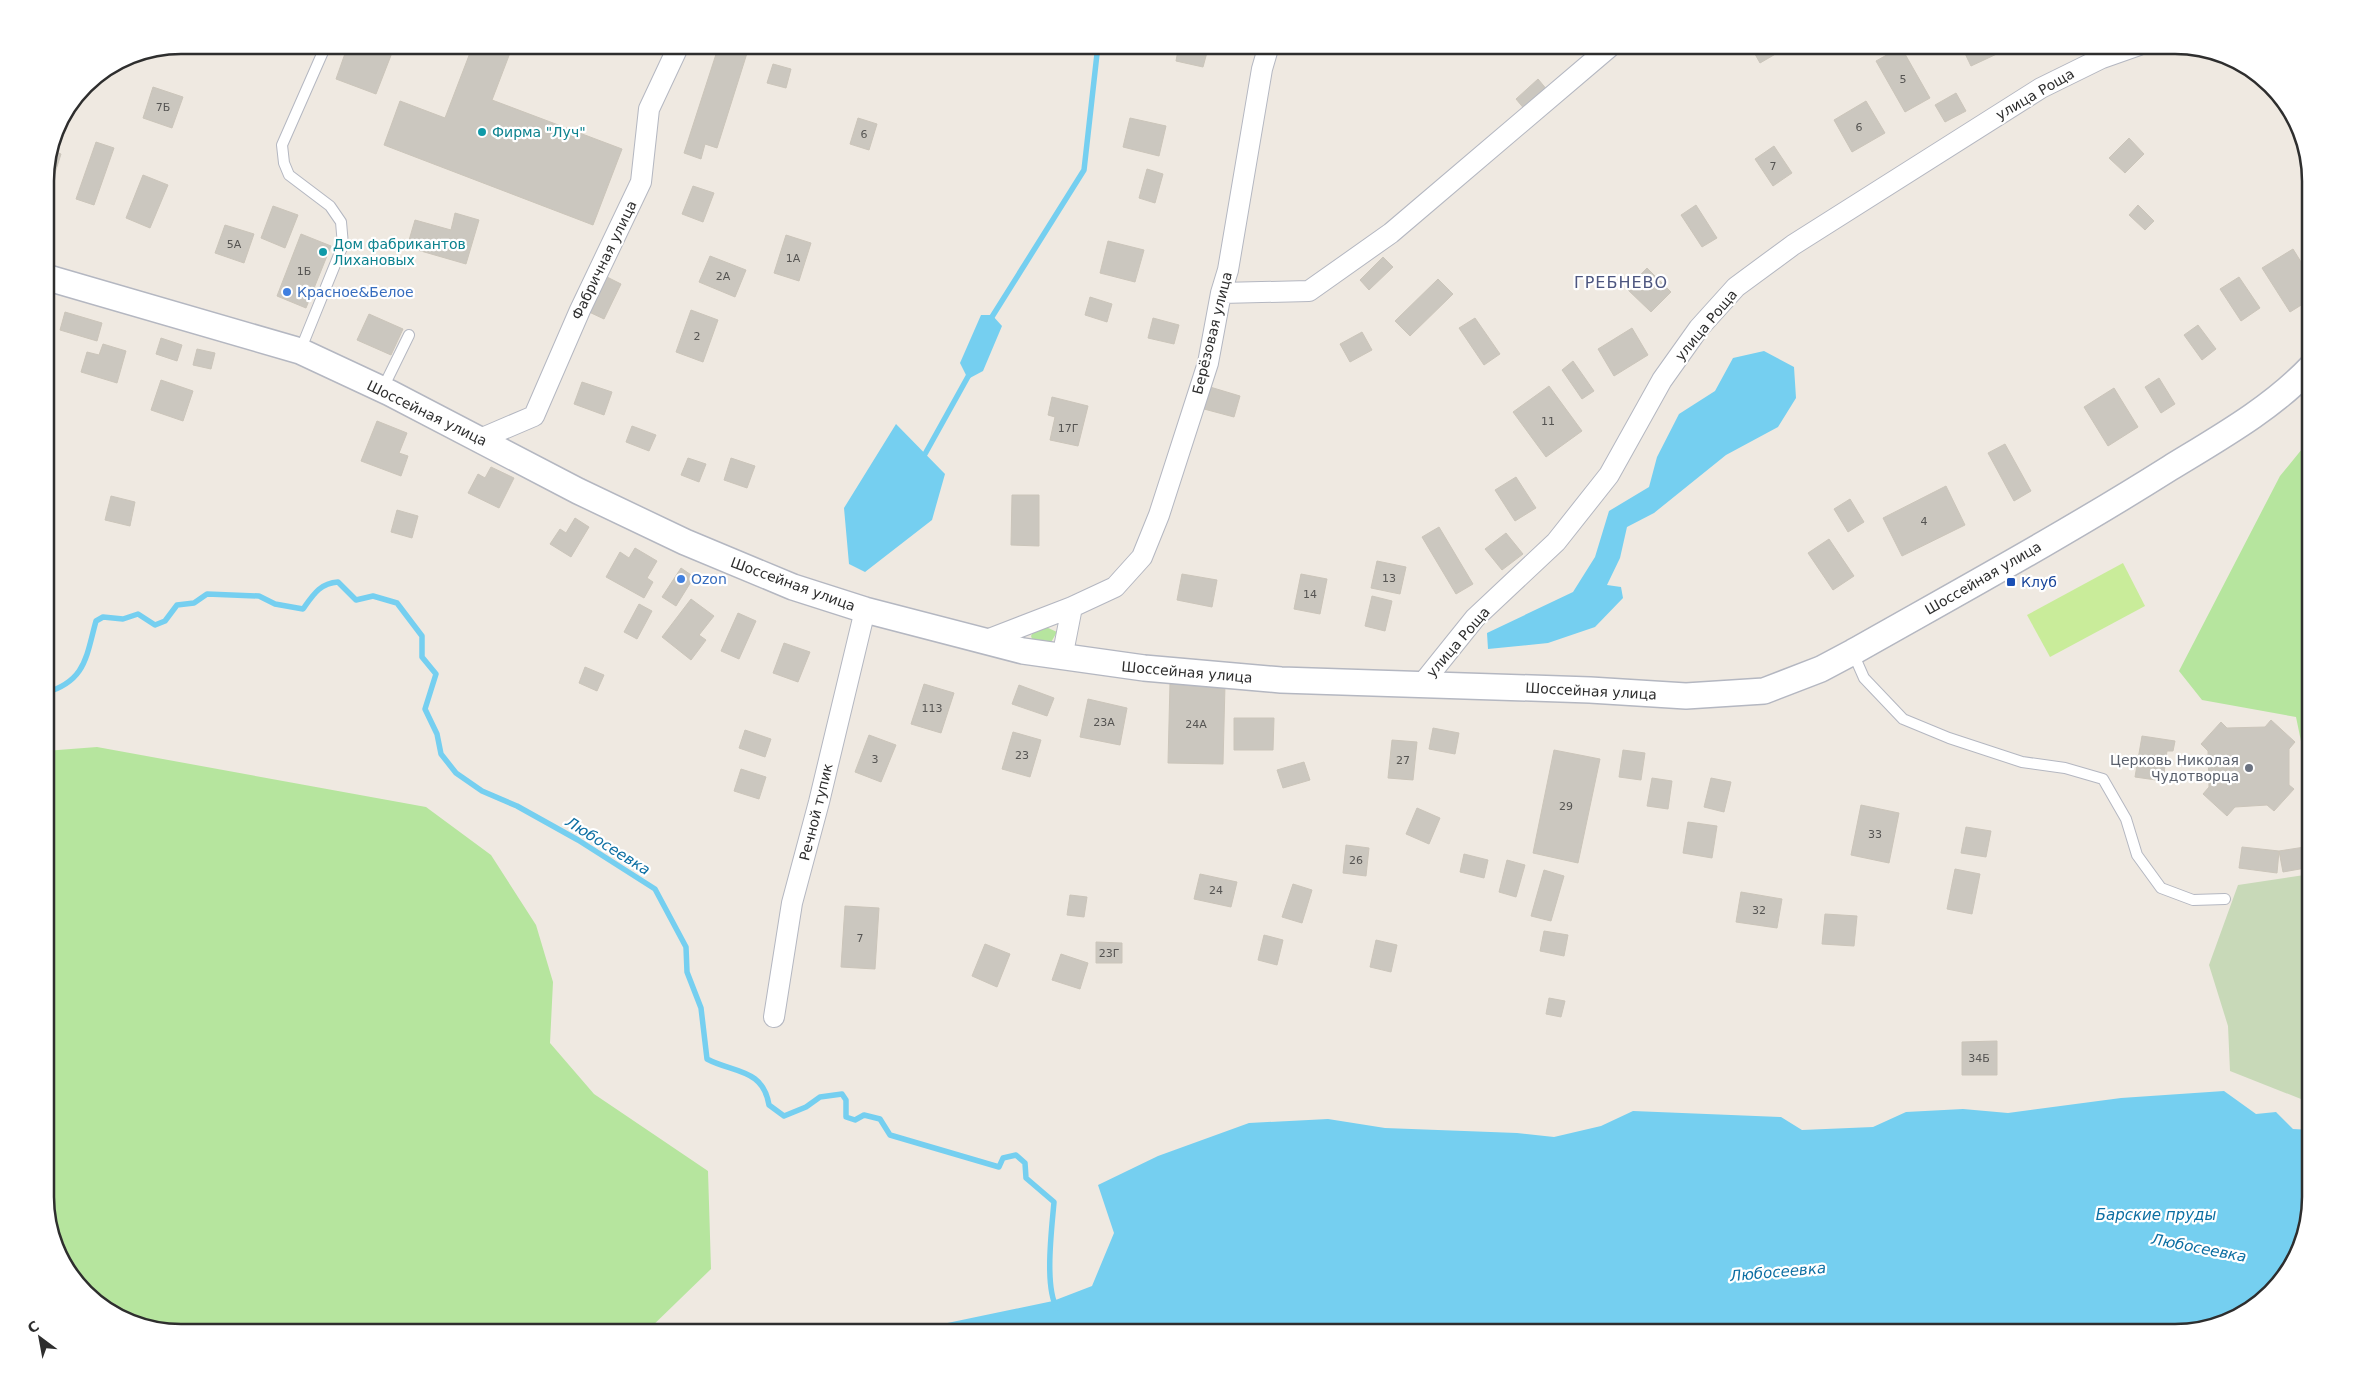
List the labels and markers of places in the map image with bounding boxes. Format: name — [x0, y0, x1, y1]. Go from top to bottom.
place label: Фирма "Луч" — [492, 124, 586, 140]
marker: Фирма "Луч" — [476, 126, 488, 138]
place label: Дом фабрикантов Лихановых — [333, 236, 466, 268]
marker: Дом фабрикантов Лихановых — [317, 246, 329, 258]
place label: Красное&Белое — [297, 284, 414, 300]
marker: Красное&Белое — [281, 286, 293, 298]
place label: Ozon — [691, 571, 727, 587]
marker: Ozon — [675, 573, 687, 585]
place label: Клуб — [2021, 574, 2057, 590]
marker: Клуб — [2005, 576, 2017, 588]
place label: Церковь Николая Чудотворца — [2110, 752, 2239, 784]
marker: Церковь Николая Чудотворца — [2243, 762, 2255, 774]

